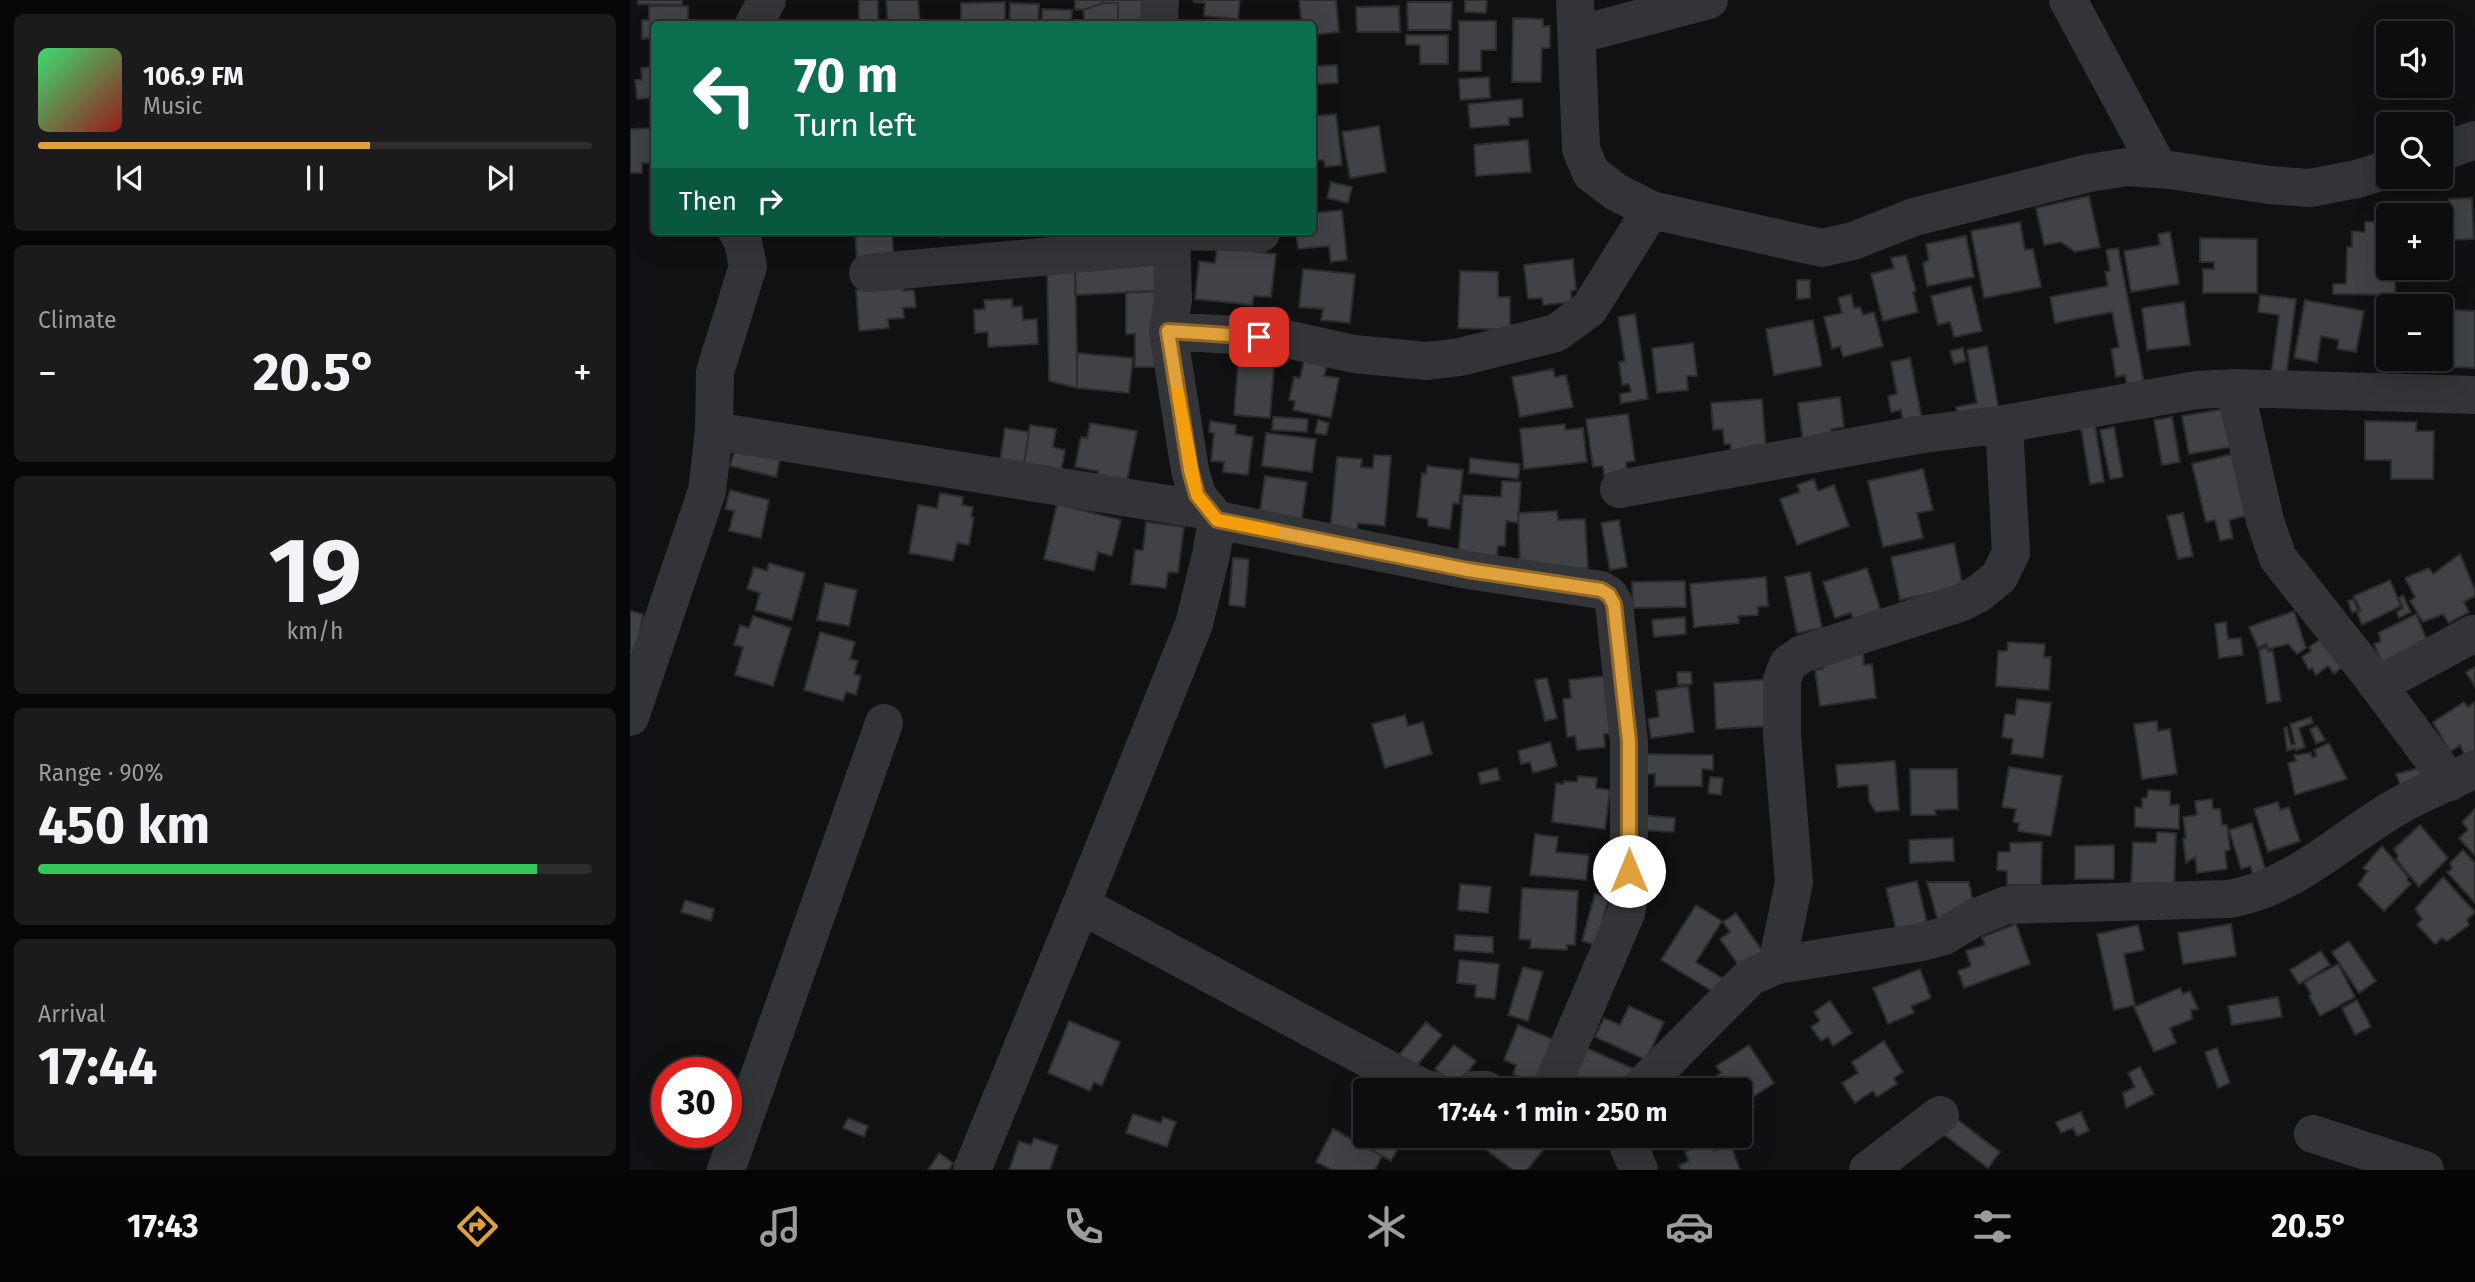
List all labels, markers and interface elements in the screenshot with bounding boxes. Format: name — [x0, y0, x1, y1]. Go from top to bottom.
map controls — [2376, 21, 2453, 371]
button: sound — [2376, 21, 2453, 98]
text: 70 m — [794, 46, 898, 105]
icon: left — [679, 49, 770, 140]
text: 106.9 FM — [143, 61, 244, 92]
text: Music — [143, 92, 203, 120]
text: Turn left — [794, 106, 916, 144]
button: search — [2376, 112, 2453, 189]
icon: previous — [111, 159, 149, 197]
icon: pause — [296, 159, 334, 197]
icon: next — [481, 159, 519, 197]
icon: right — [751, 182, 789, 220]
text: Then — [679, 186, 737, 217]
button: + — [2376, 203, 2453, 280]
button: − — [2376, 294, 2453, 371]
text: Climate — [38, 306, 117, 334]
pin — [1229, 307, 1289, 367]
icon: arrive — [1240, 318, 1278, 356]
text: 20.5° — [253, 341, 377, 404]
text: − — [38, 350, 57, 396]
text: + — [573, 350, 592, 396]
text: 19 — [268, 517, 362, 626]
text: km/h — [287, 617, 343, 645]
text: Range · 90% — [38, 759, 163, 787]
text: 450 km — [38, 794, 210, 857]
position arrow — [1592, 834, 1666, 908]
text: Arrival — [38, 1000, 105, 1028]
text: 17:44 — [38, 1035, 157, 1098]
speed limit sign: 30 — [651, 1057, 742, 1148]
text: 17:44 · 1 min · 250 m — [1437, 1097, 1668, 1128]
icon: directions — [453, 1202, 502, 1251]
icon: music — [756, 1202, 805, 1251]
icon: phone — [1059, 1202, 1108, 1251]
icon: climate — [1362, 1202, 1411, 1251]
icon: car — [1665, 1202, 1714, 1251]
icon: filters — [1968, 1202, 2017, 1251]
text: 17:43 — [127, 1207, 199, 1245]
text: 20.5° — [2271, 1207, 2348, 1245]

